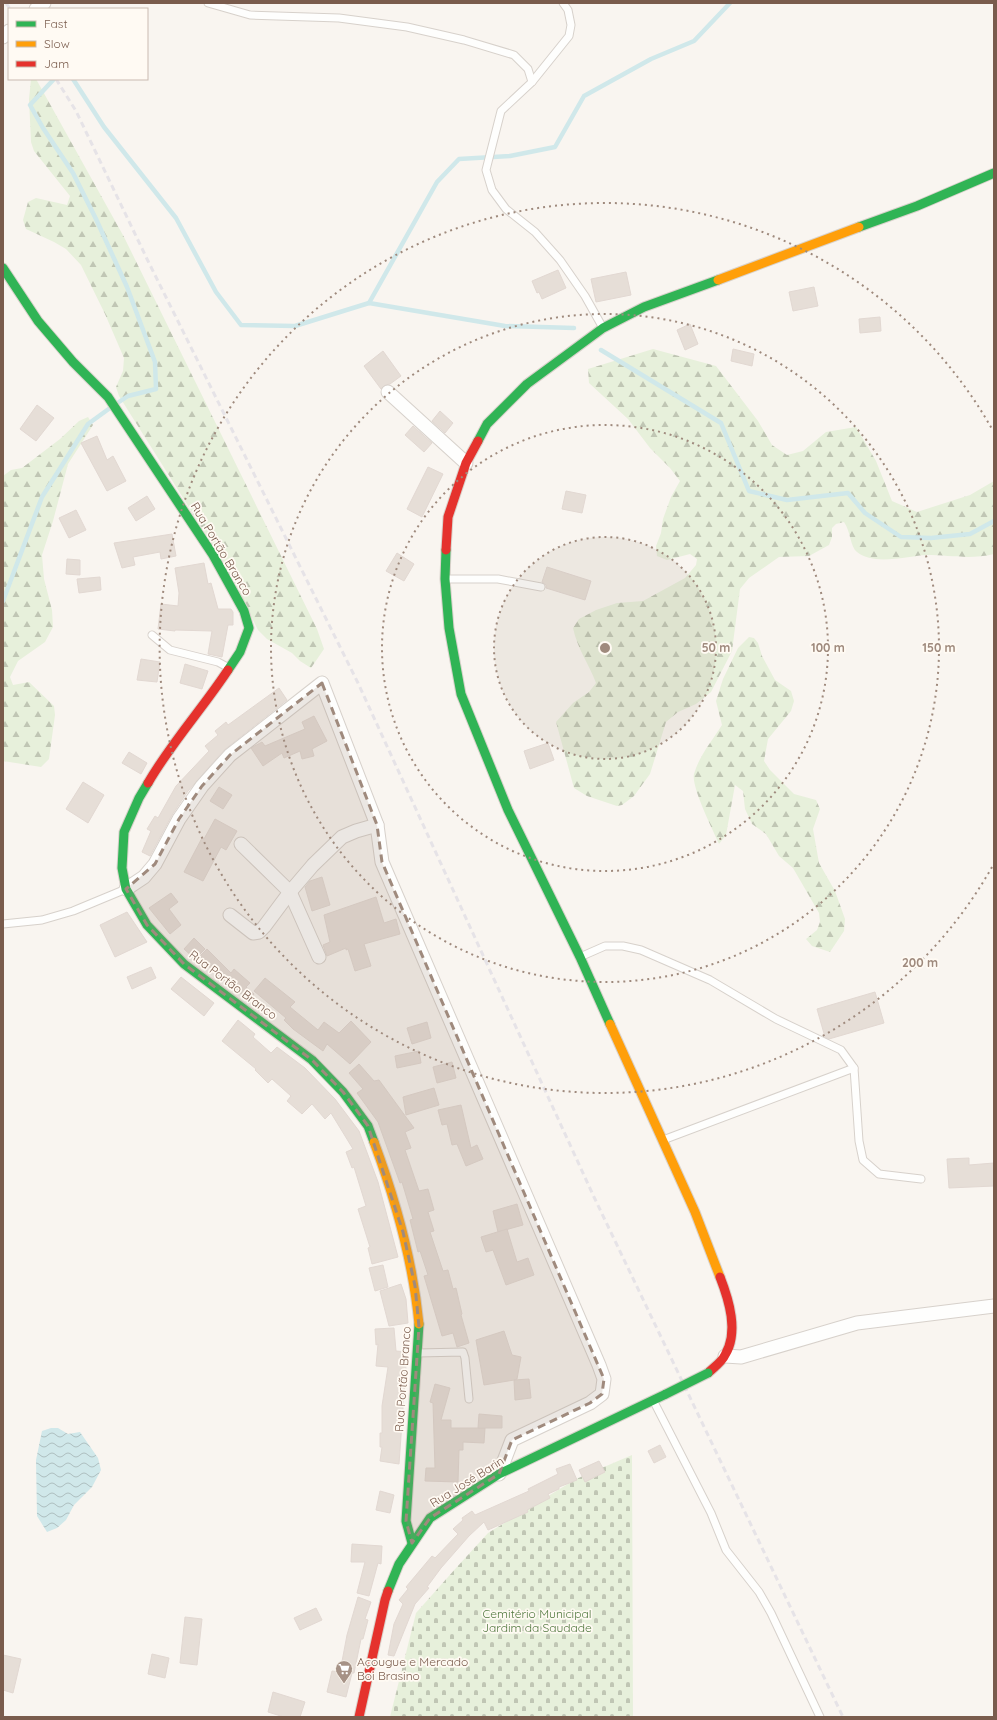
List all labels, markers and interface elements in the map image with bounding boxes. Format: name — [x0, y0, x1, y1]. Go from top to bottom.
legend — [8, 8, 148, 80]
text: Fast — [44, 16, 68, 31]
text: Slow — [44, 36, 70, 51]
text: Jam — [44, 56, 69, 71]
street label: Rua Portão Branco — [188, 499, 255, 598]
text: 50 m — [702, 640, 730, 655]
text: 100 m — [811, 640, 845, 655]
text: 150 m — [922, 640, 956, 655]
centre of rings — [598, 641, 612, 655]
street label: Rua Portão Branco — [186, 947, 280, 1022]
text: 200 m — [902, 955, 938, 970]
street label: Rua Portão Branco — [391, 1326, 414, 1432]
street label: Rua José Barin — [427, 1453, 506, 1510]
park label: Cemitério Municipal Jardim da Saudade — [482, 1606, 592, 1635]
place label: Açougue e Mercado Boi Brasino — [357, 1654, 468, 1683]
supermarket icon: Açougue e Mercado Boi Brasino — [334, 1659, 354, 1684]

